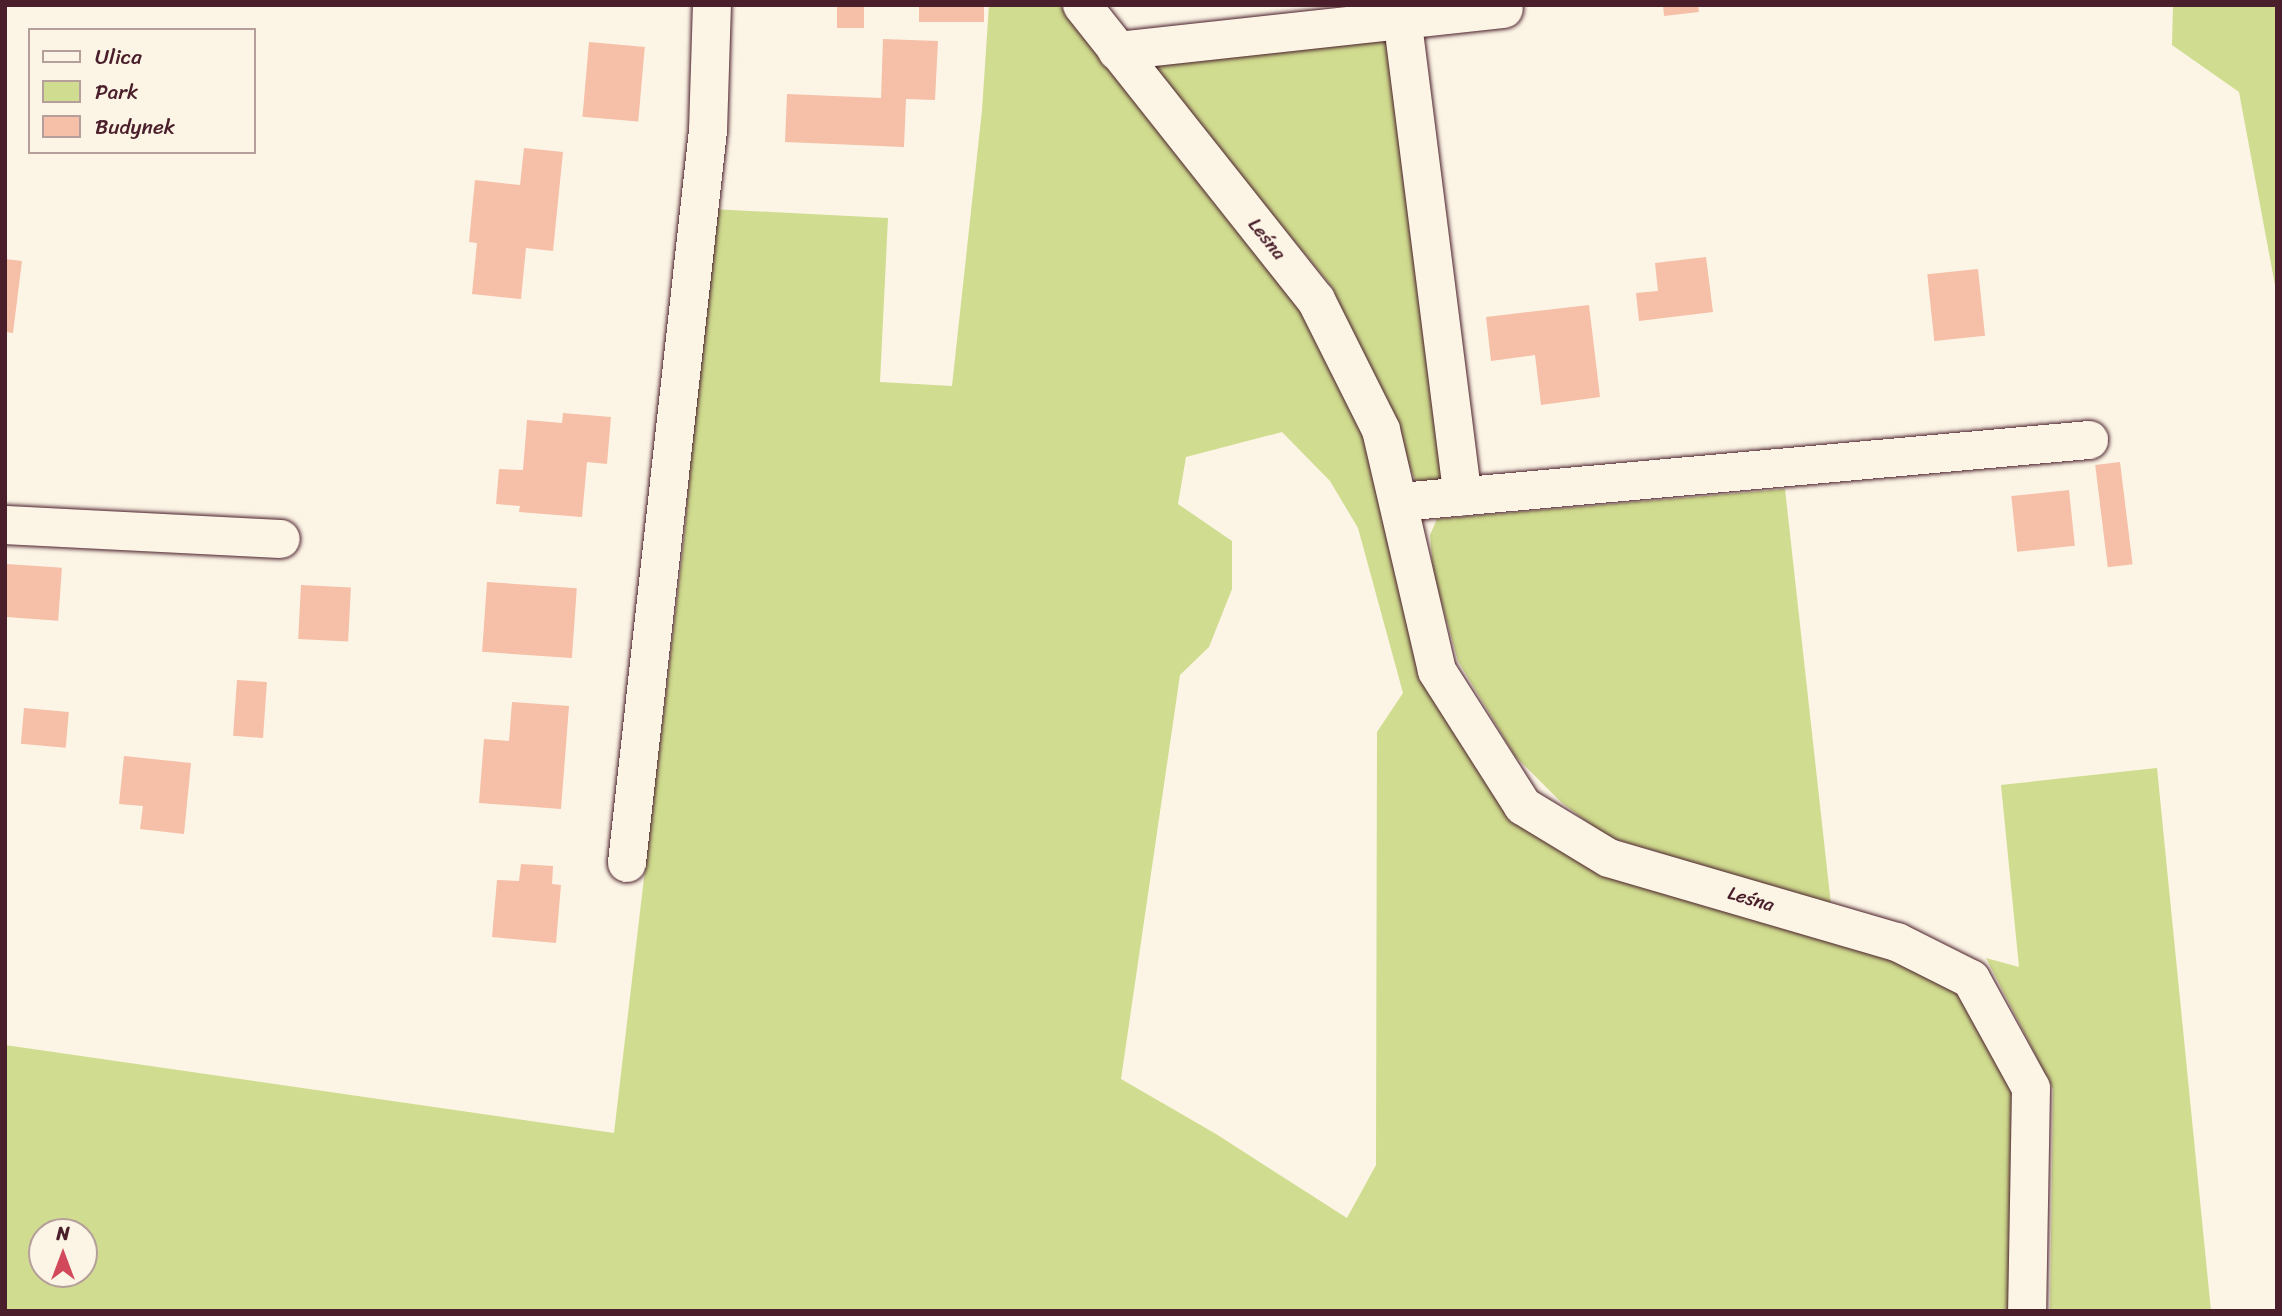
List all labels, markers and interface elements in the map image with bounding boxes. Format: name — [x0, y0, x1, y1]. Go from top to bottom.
legend — [28, 28, 256, 154]
text: Ulica — [95, 38, 142, 76]
text: Park — [95, 73, 138, 111]
text: Budynek — [95, 108, 175, 146]
street label: Leśna — [1243, 214, 1291, 264]
street label: Leśna — [1725, 882, 1777, 916]
text: N — [56, 1217, 70, 1250]
north arrow — [28, 1218, 98, 1288]

